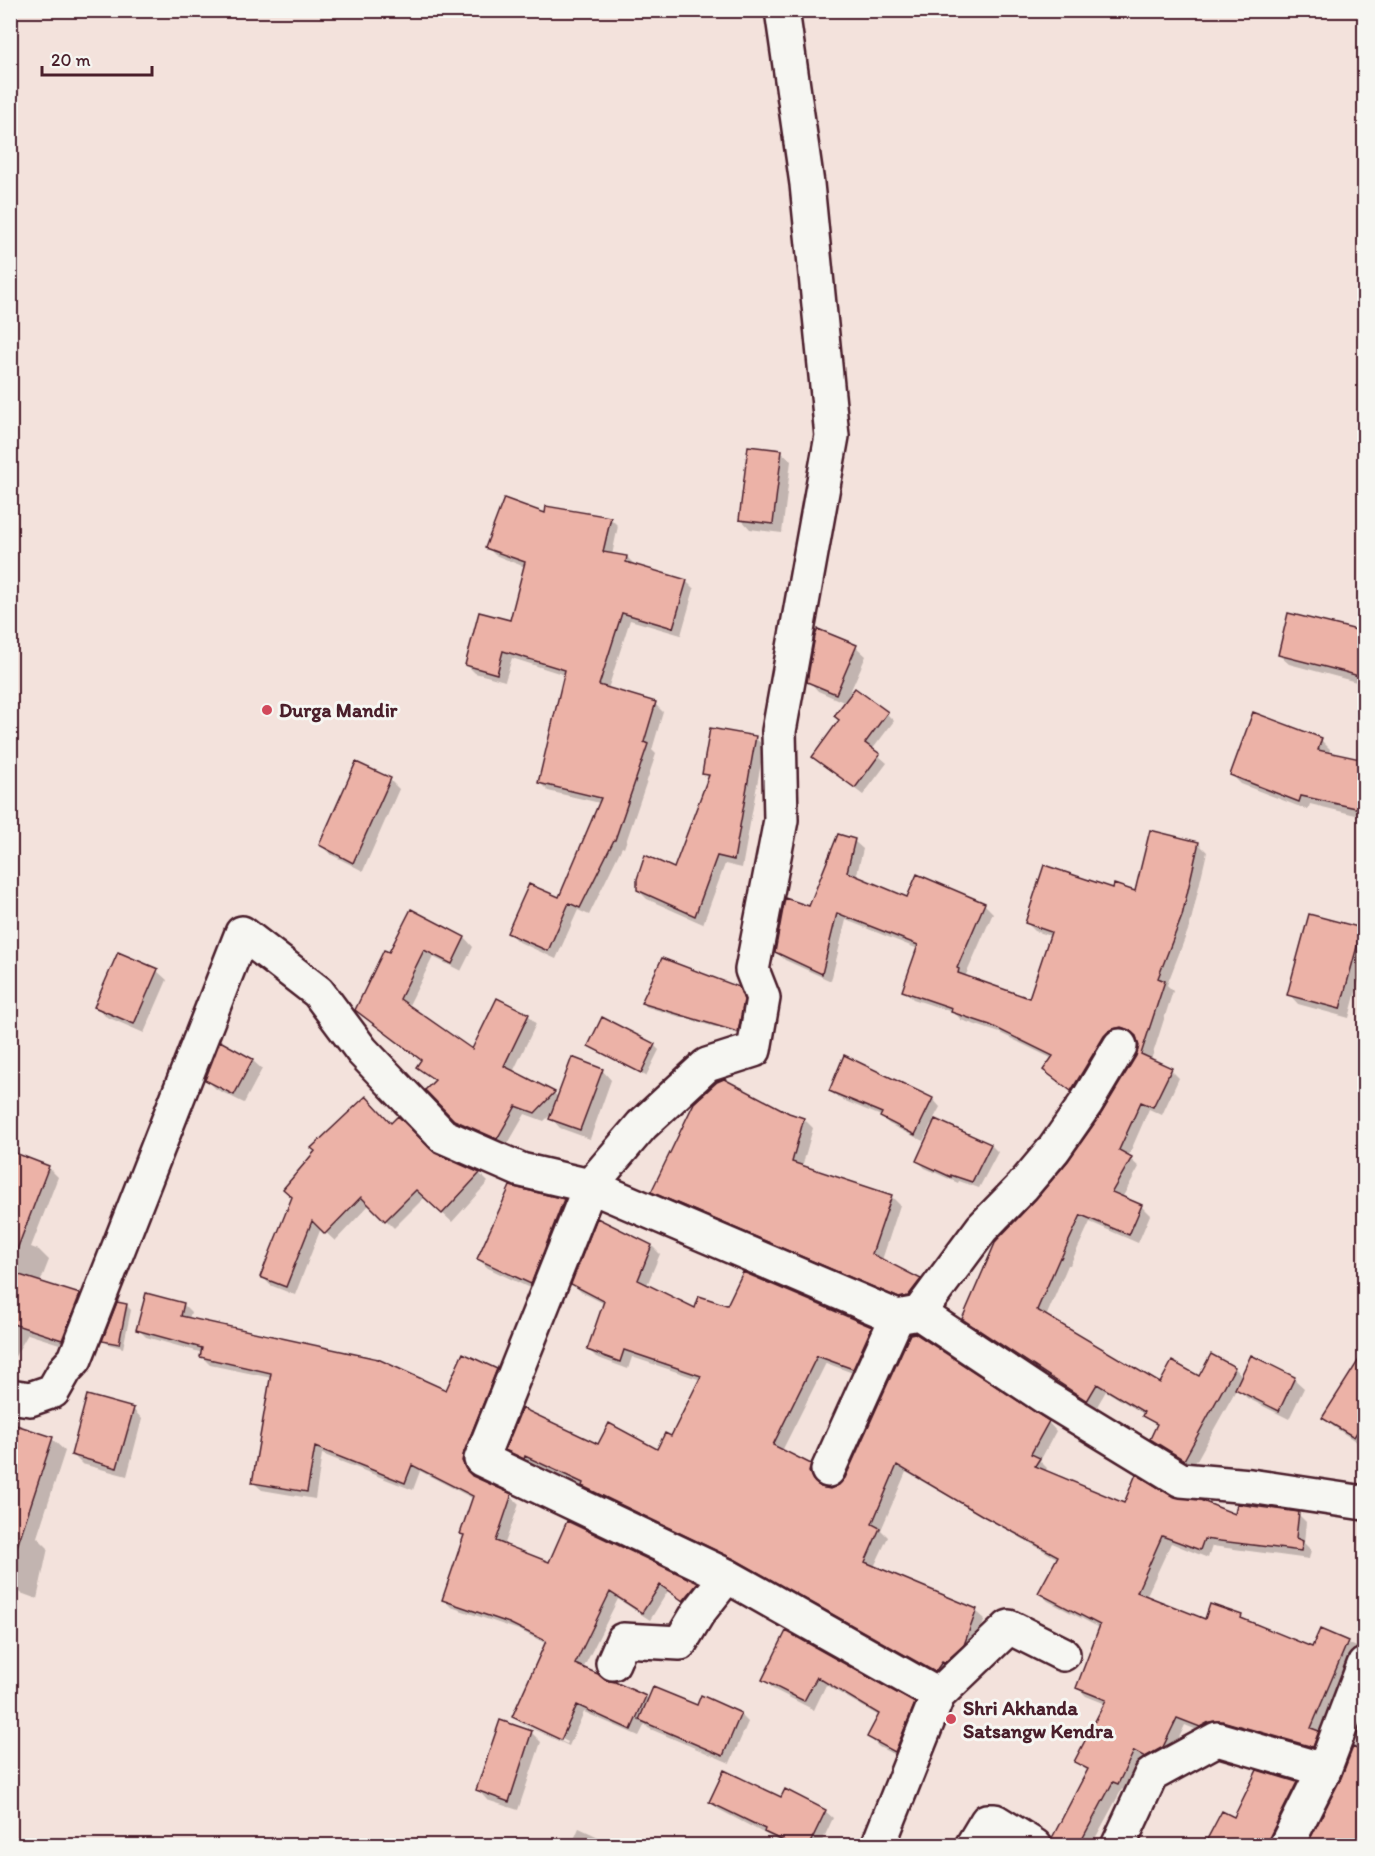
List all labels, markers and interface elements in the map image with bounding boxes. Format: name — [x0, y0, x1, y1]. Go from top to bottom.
scale bar — [42, 39, 152, 77]
text: 20 m — [51, 49, 91, 71]
place label: Durga Mandir — [279, 698, 398, 723]
marker: Durga Mandir — [260, 703, 274, 717]
place label: Shri Akhanda Satsangw Kendra — [963, 1696, 1114, 1744]
marker: Shri Akhanda Satsangw Kendra — [944, 1712, 958, 1726]

